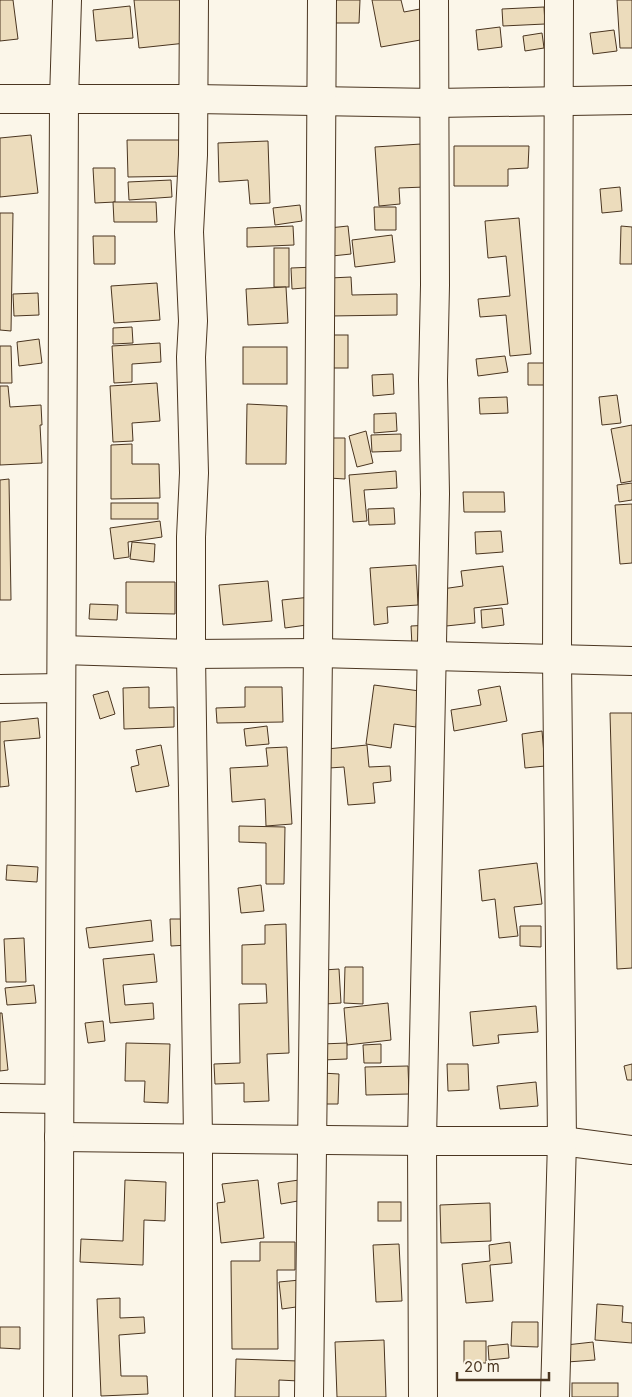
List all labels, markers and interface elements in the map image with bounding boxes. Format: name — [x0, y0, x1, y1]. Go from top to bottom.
scale bar — [457, 1350, 550, 1382]
text: 20 m — [464, 1357, 500, 1376]

